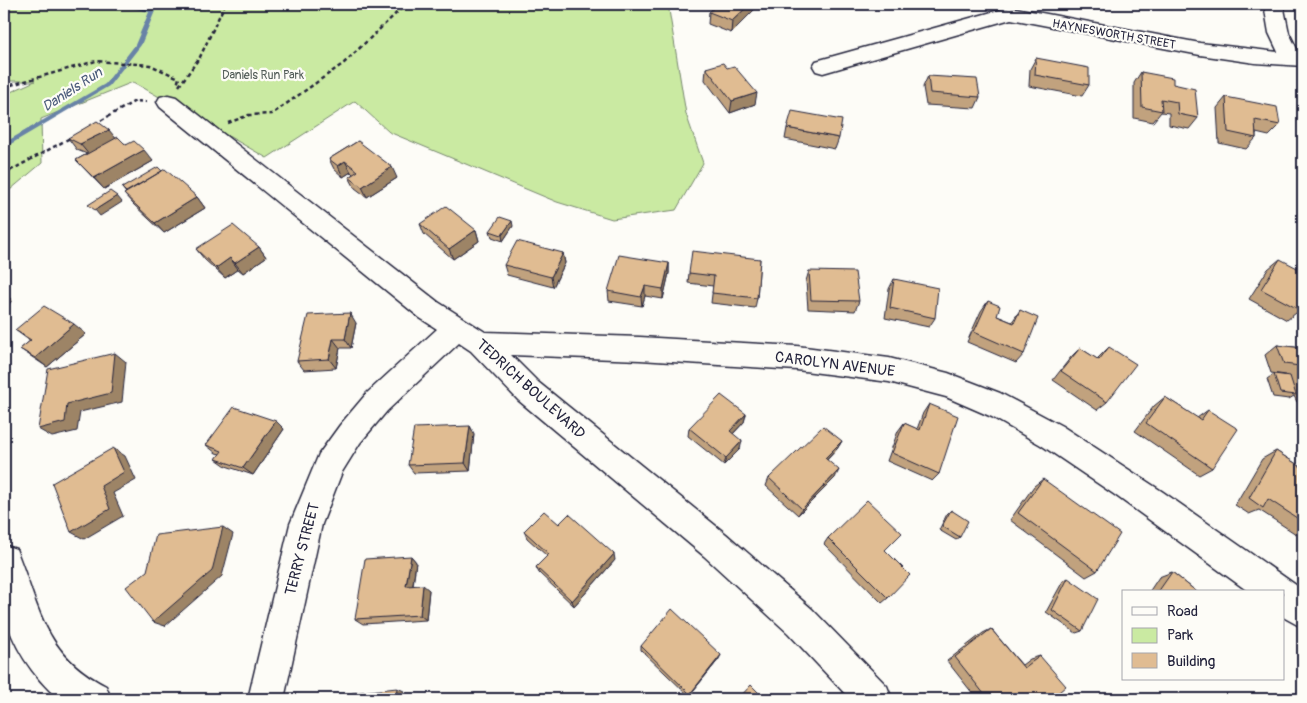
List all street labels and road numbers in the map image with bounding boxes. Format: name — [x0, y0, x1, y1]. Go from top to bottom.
street label: HAYNESWORTH STREET — [1051, 16, 1177, 53]
street label: TEDRICH BOULEVARD — [472, 335, 589, 443]
street label: CAROLYN AVENUE — [774, 348, 896, 381]
street label: TERRY STREET — [281, 501, 324, 598]

